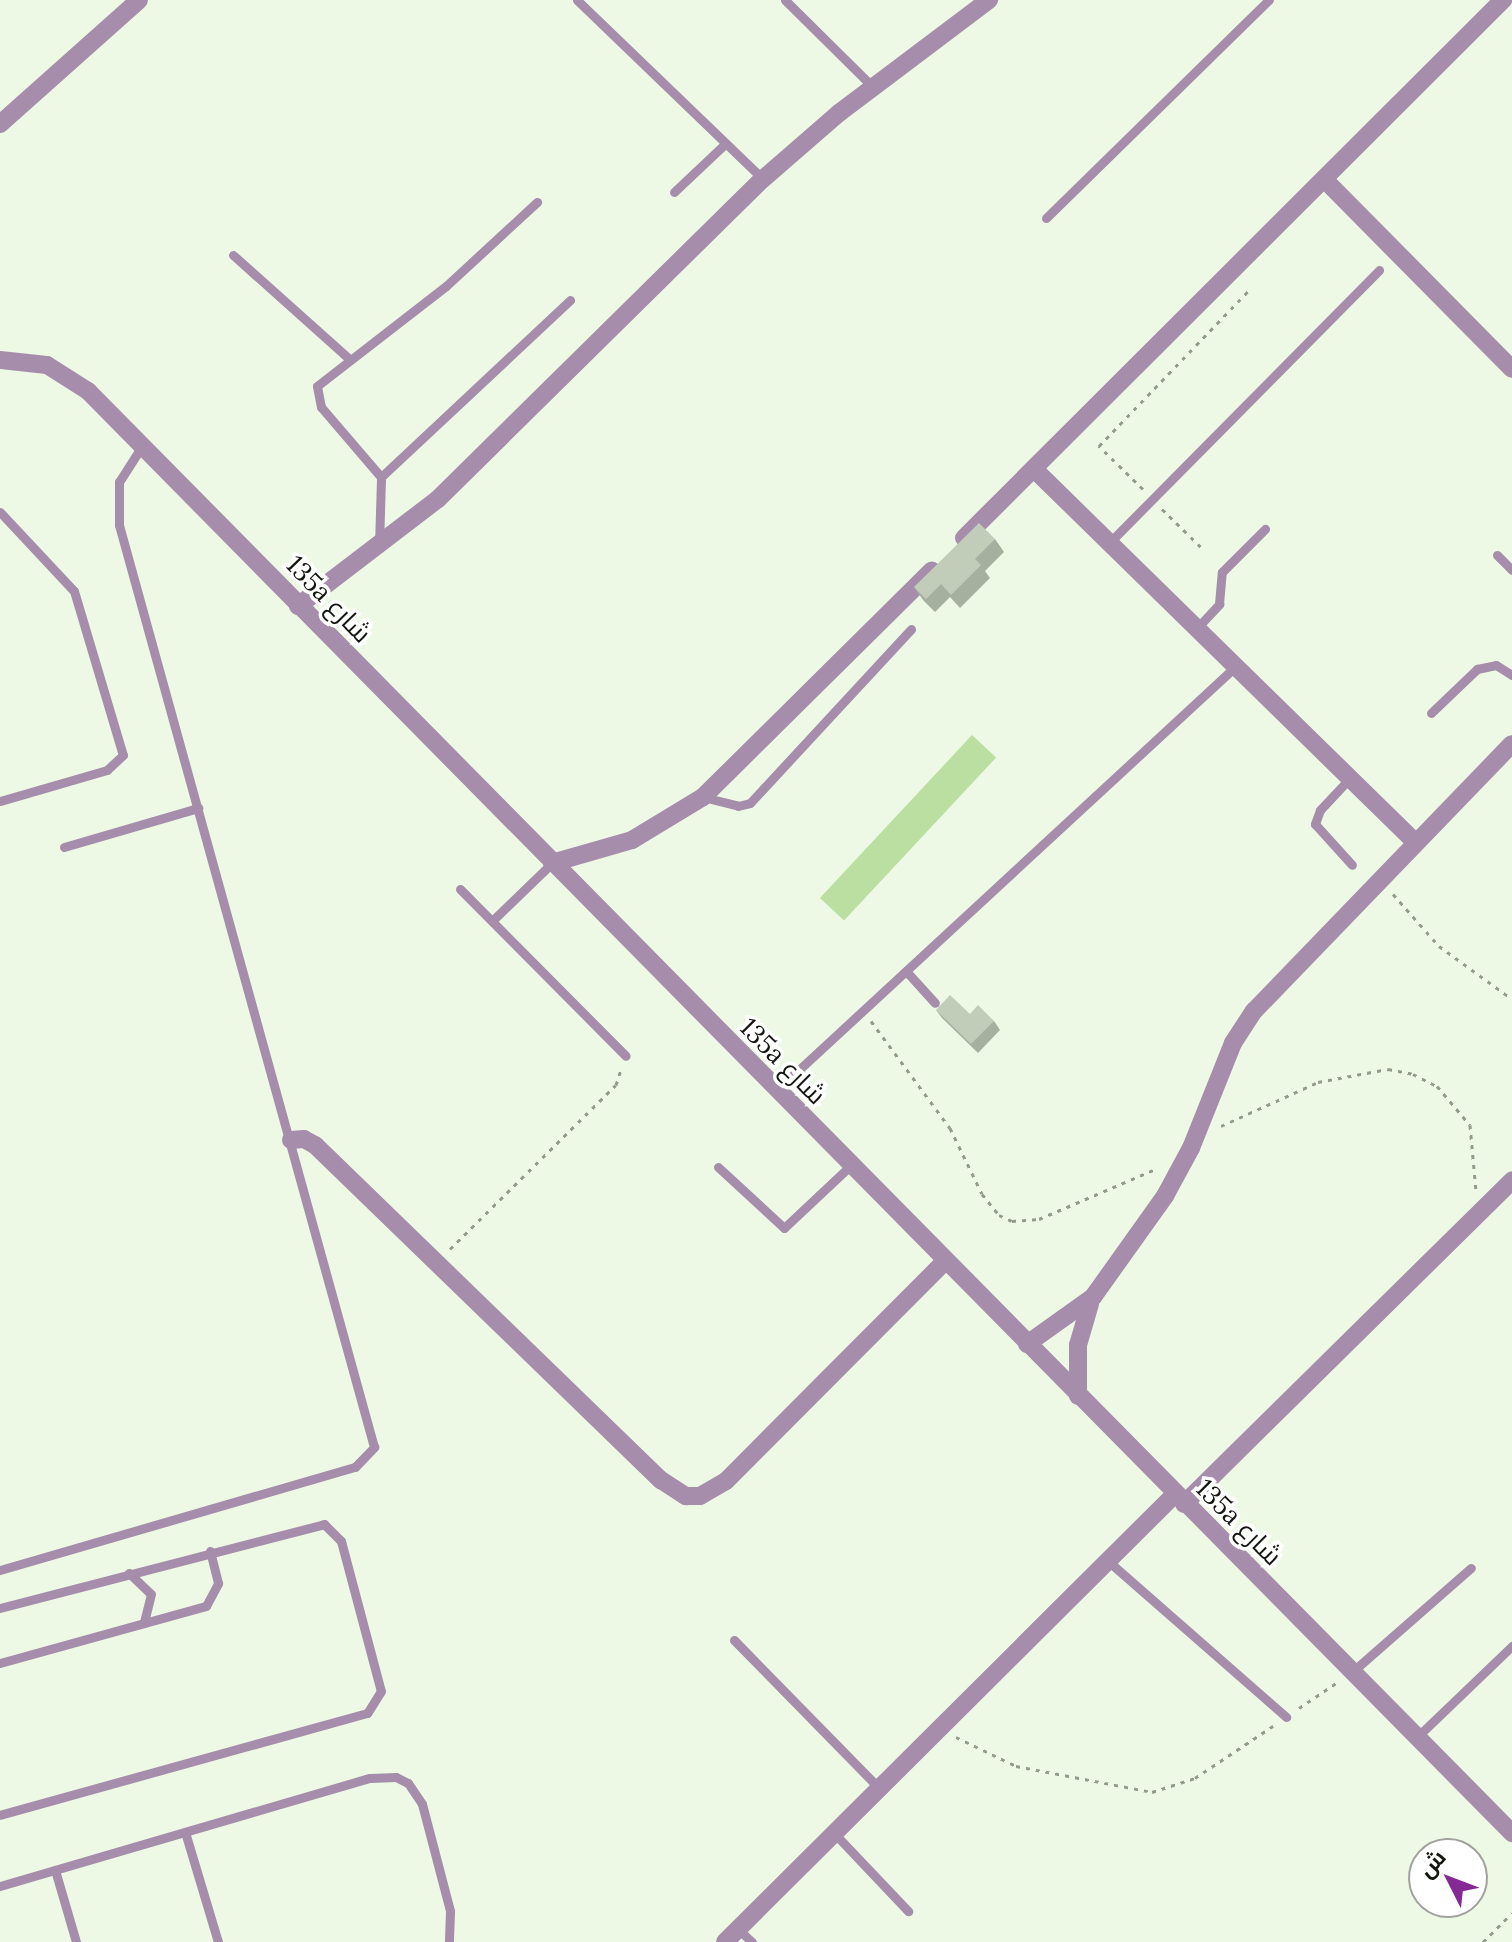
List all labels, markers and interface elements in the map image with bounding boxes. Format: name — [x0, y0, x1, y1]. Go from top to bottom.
street label: 135a شارع — [280, 549, 378, 649]
street label: 135a شارع — [734, 1012, 832, 1110]
street label: 135a شارع — [1190, 1473, 1288, 1571]
north arrow — [1408, 1838, 1488, 1918]
text: ش — [1412, 1843, 1451, 1883]

